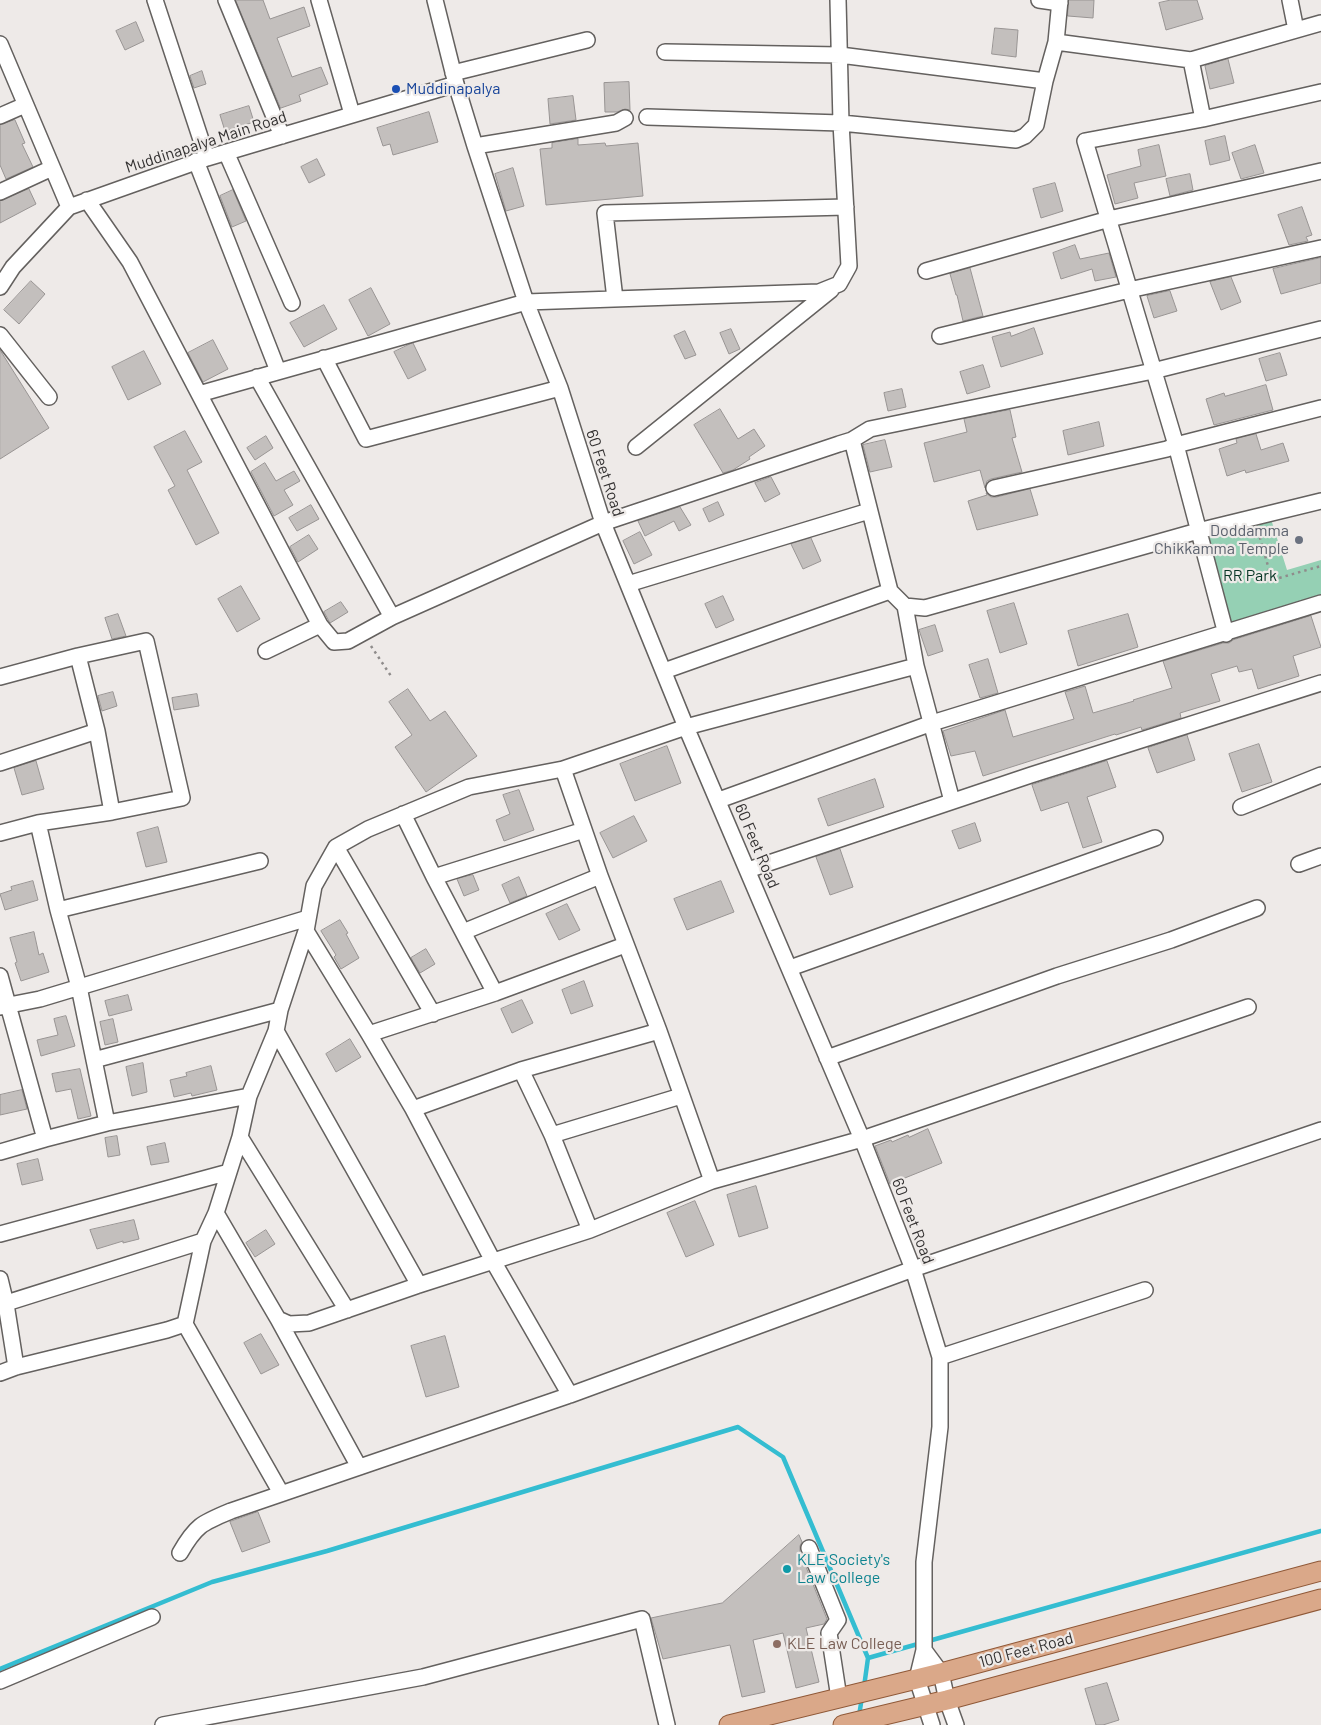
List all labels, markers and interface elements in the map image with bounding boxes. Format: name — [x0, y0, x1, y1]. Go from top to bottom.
place label: Muddinapalya — [406, 79, 500, 99]
marker: Muddinapalya — [390, 83, 402, 95]
street label: Muddinapalya Main Road — [123, 107, 289, 177]
street label: 60 Feet Road — [582, 427, 628, 519]
place label: Doddamma Chikkamma Temple — [1154, 521, 1289, 559]
marker: Doddamma Chikkamma Temple — [1293, 534, 1305, 546]
park label: RR Park — [1223, 566, 1277, 586]
street label: 60 Feet Road — [731, 801, 783, 891]
street label: 60 Feet Road — [888, 1175, 938, 1267]
place label: KLE Society's Law College — [797, 1550, 890, 1588]
marker: KLE Society's Law College — [781, 1563, 793, 1575]
street label: 100 Feet Road — [977, 1628, 1075, 1672]
place label: KLE Law College — [787, 1634, 902, 1654]
marker: KLE Law College — [771, 1638, 783, 1650]

